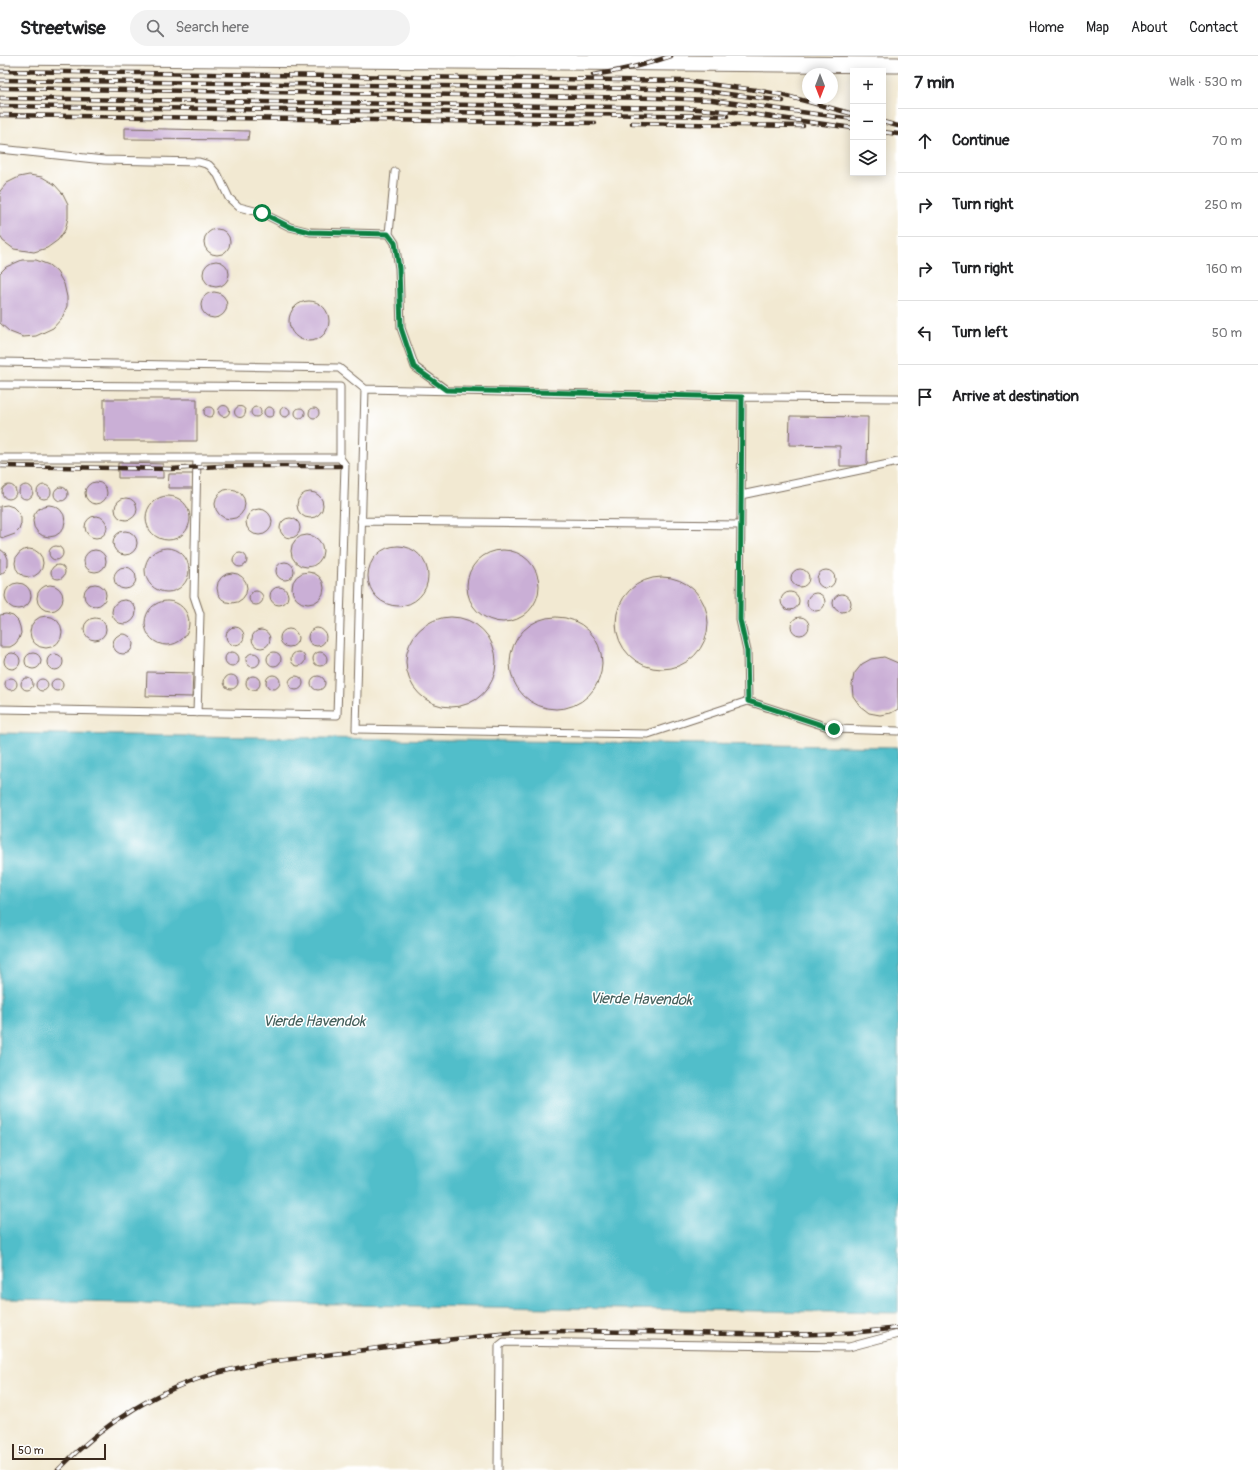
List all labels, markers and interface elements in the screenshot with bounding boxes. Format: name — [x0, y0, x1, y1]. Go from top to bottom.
search box — [130, 10, 410, 46]
text: Streetwise — [20, 16, 106, 40]
icon: search — [144, 17, 166, 39]
text: Search here — [176, 18, 249, 37]
text: Home — [1029, 19, 1064, 36]
text: Map — [1086, 19, 1109, 36]
text: About — [1131, 19, 1167, 36]
text: Contact — [1189, 19, 1238, 36]
north arrow — [802, 68, 838, 104]
map controls — [850, 68, 886, 176]
button: + — [850, 68, 886, 104]
text: 7 min — [914, 72, 954, 93]
text: Walk · 530 m — [1169, 74, 1242, 90]
button: − — [850, 104, 886, 140]
icon: ahead — [914, 130, 936, 152]
text: Continue — [952, 131, 1010, 150]
text: 70 m — [1212, 133, 1242, 149]
button: layers — [850, 140, 886, 176]
icon: right — [914, 194, 936, 216]
text: Turn right — [952, 195, 1013, 214]
text: 250 m — [1204, 197, 1242, 213]
route start — [253, 204, 271, 222]
icon: right — [914, 258, 936, 280]
text: Turn right — [952, 259, 1013, 278]
text: 160 m — [1206, 261, 1242, 277]
icon: left — [914, 322, 936, 344]
text: Turn left — [952, 323, 1008, 342]
text: 50 m — [1212, 325, 1242, 341]
icon: arrive — [914, 386, 936, 408]
text: Arrive at destination — [952, 387, 1079, 406]
route end — [825, 720, 843, 738]
water label: Vierde Havendok — [590, 989, 694, 1010]
water label: Vierde Havendok — [263, 1012, 367, 1031]
scale bar — [12, 1442, 106, 1461]
text: 50 m — [18, 1444, 44, 1457]

